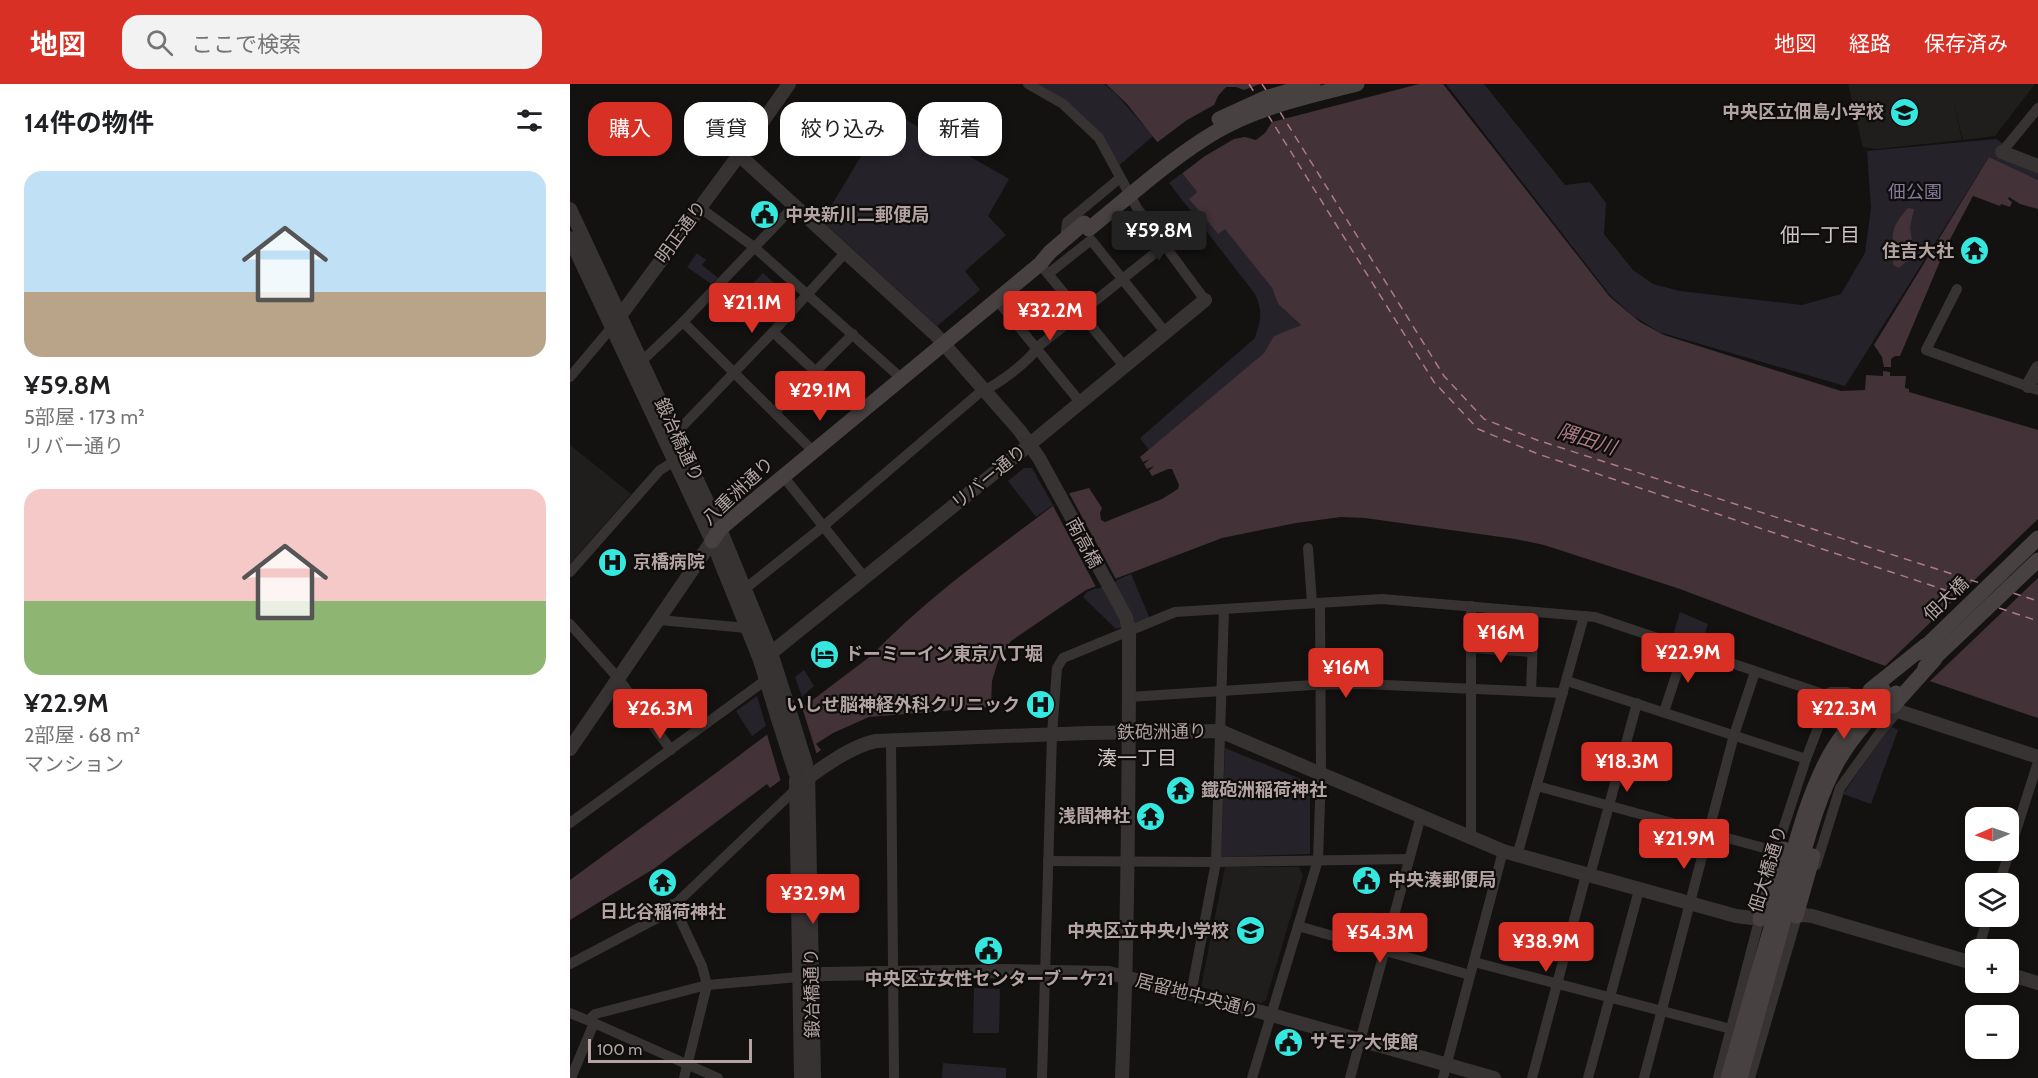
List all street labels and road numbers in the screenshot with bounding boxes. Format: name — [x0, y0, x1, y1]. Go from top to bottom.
street label: 明正通り — [651, 196, 711, 268]
street label: 鍛冶橋通り — [650, 395, 708, 485]
street label: リバー通り — [947, 440, 1031, 514]
street label: 八重洲通り — [698, 452, 778, 530]
street label: 南高橋 — [1062, 514, 1106, 572]
street label: 佃大橋 — [1919, 572, 1973, 626]
street label: 鉄砲洲通り — [1117, 720, 1207, 744]
street label: 佃大橋通り — [1744, 823, 1792, 915]
street label: 鍛冶橋通り — [800, 948, 824, 1038]
street label: 居留地中央通り — [1133, 969, 1261, 1023]

